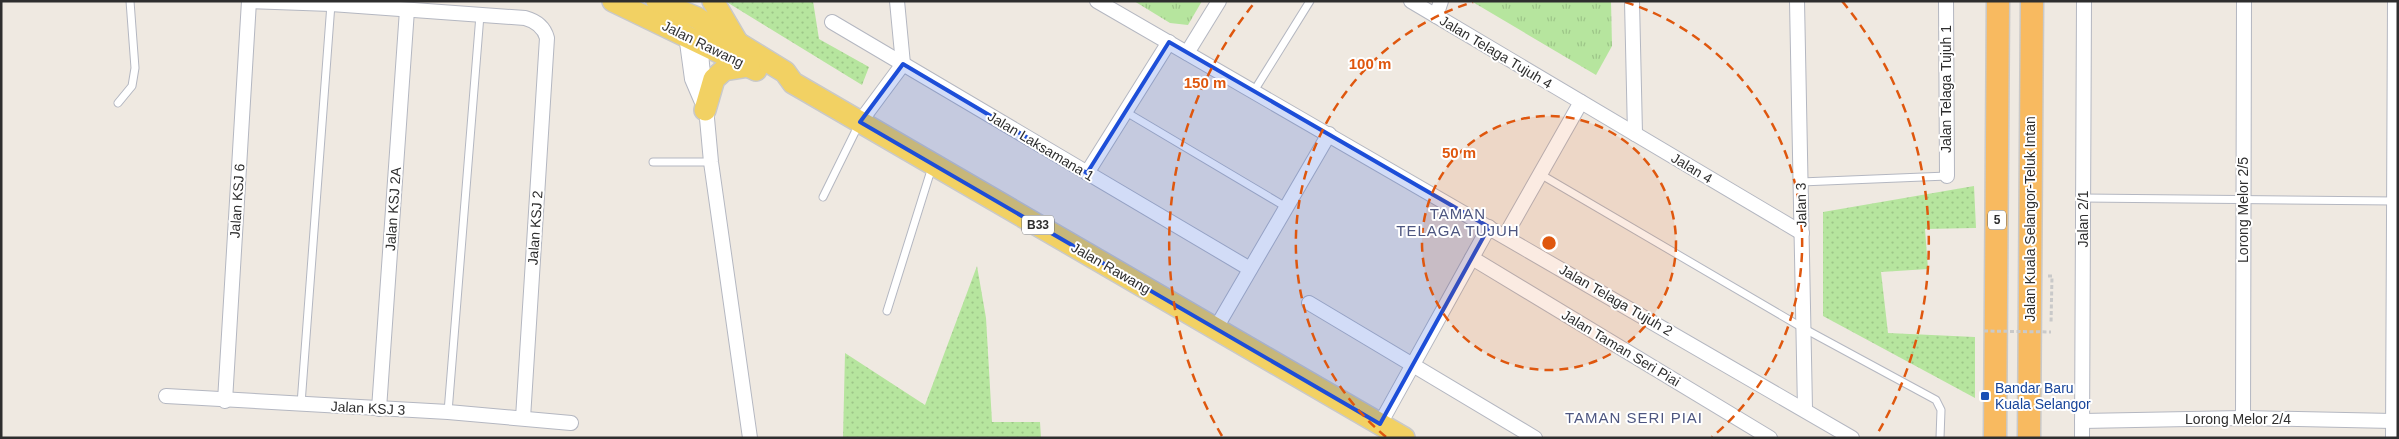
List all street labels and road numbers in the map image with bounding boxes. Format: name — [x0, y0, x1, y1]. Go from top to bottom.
street label: Jalan Telaga Tujuh 4 — [1437, 12, 1555, 92]
street label: Jalan Rawang — [660, 17, 746, 71]
street label: Jalan Telaga Tujuh 1 — [1938, 25, 1954, 153]
street label: Jalan Laksamana 1 — [985, 108, 1097, 184]
street label: Jalan Kuala Selangor-Teluk Intan — [2022, 116, 2038, 322]
street label: Jalan 4 — [1669, 150, 1716, 187]
street label: Lorong Melor 2/5 — [2235, 157, 2251, 263]
street label: Jalan KSJ 6 — [226, 163, 248, 239]
street label: Jalan KSJ 2A — [382, 166, 404, 251]
street label: Jalan 3 — [1793, 182, 1809, 228]
street label: Jalan KSJ 2 — [524, 190, 546, 266]
street label: Jalan 2/1 — [2075, 190, 2091, 247]
road number: 5 — [1988, 210, 2006, 230]
road number: B33 — [1022, 216, 1054, 234]
street label: Jalan Rawang — [1069, 239, 1153, 297]
street label: Jalan Telaga Tujuh 2 — [1556, 261, 1676, 339]
street label: Jalan Taman Seri Piai — [1559, 306, 1683, 390]
street label: Jalan KSJ 3 — [330, 398, 406, 418]
street label: Lorong Melor 2/4 — [2185, 411, 2291, 427]

